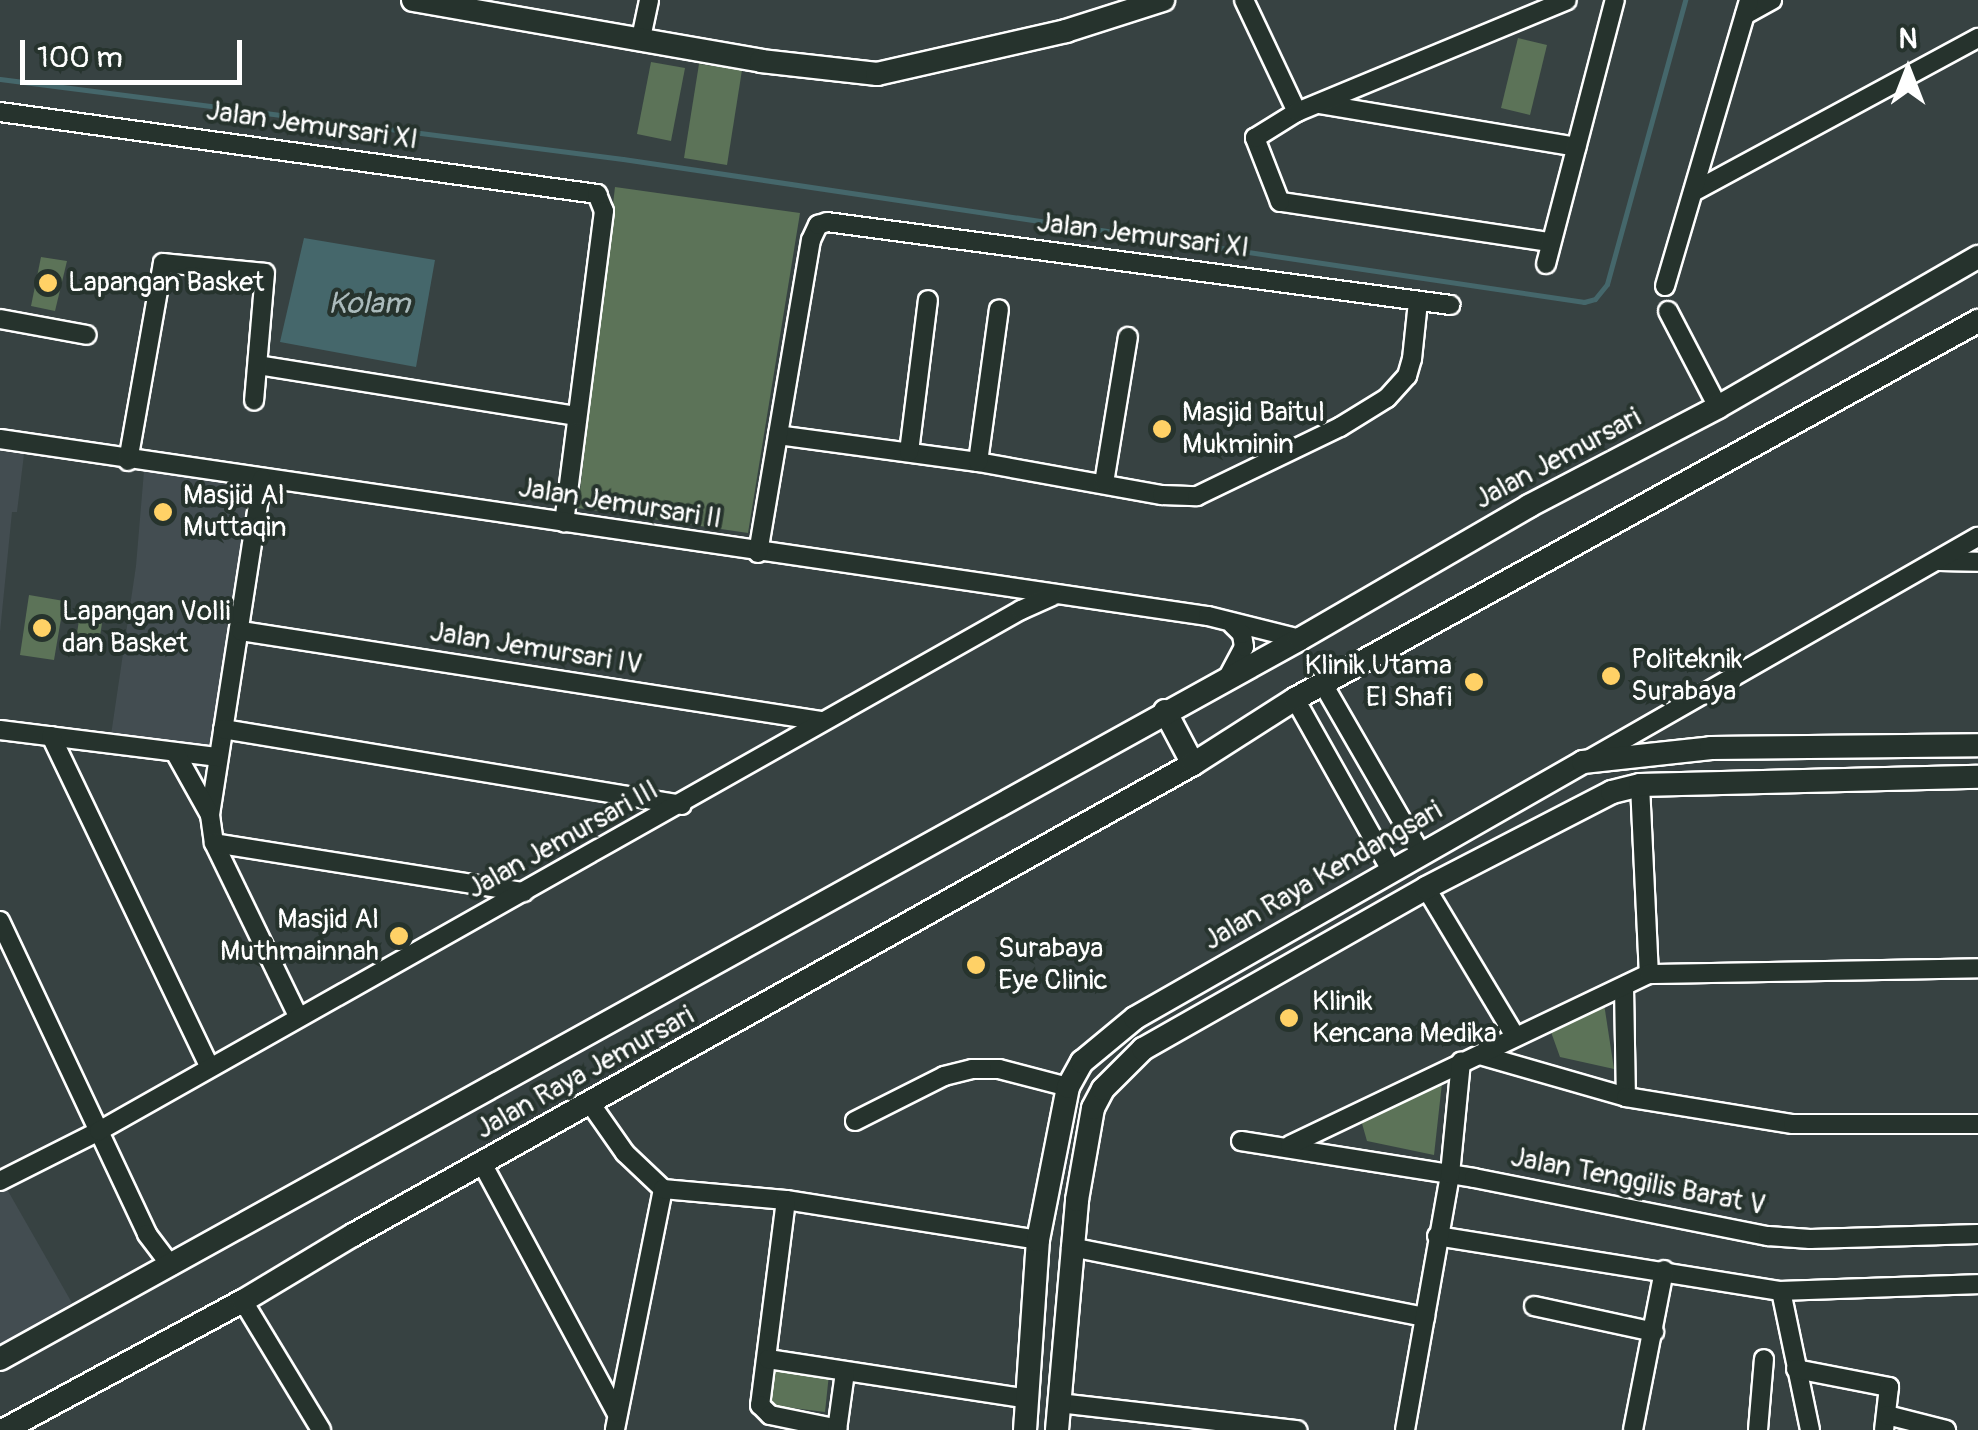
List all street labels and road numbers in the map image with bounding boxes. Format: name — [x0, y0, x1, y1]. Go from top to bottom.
street label: Jalan Jemursari XI — [204, 95, 420, 157]
street label: Jalan Jemursari XI — [1035, 206, 1251, 266]
street label: Jalan Jemursari — [1469, 401, 1647, 517]
street label: Jalan Jemursari II — [516, 471, 724, 537]
street label: Jalan Jemursari IV — [428, 616, 644, 682]
street label: Jalan Jemursari III — [462, 774, 664, 906]
street label: Jalan Raya Kendangsari — [1198, 794, 1448, 958]
street label: Jalan Raya Jemursari — [470, 999, 700, 1147]
street label: Jalan Tenggilis Barat V — [1508, 1141, 1768, 1223]

